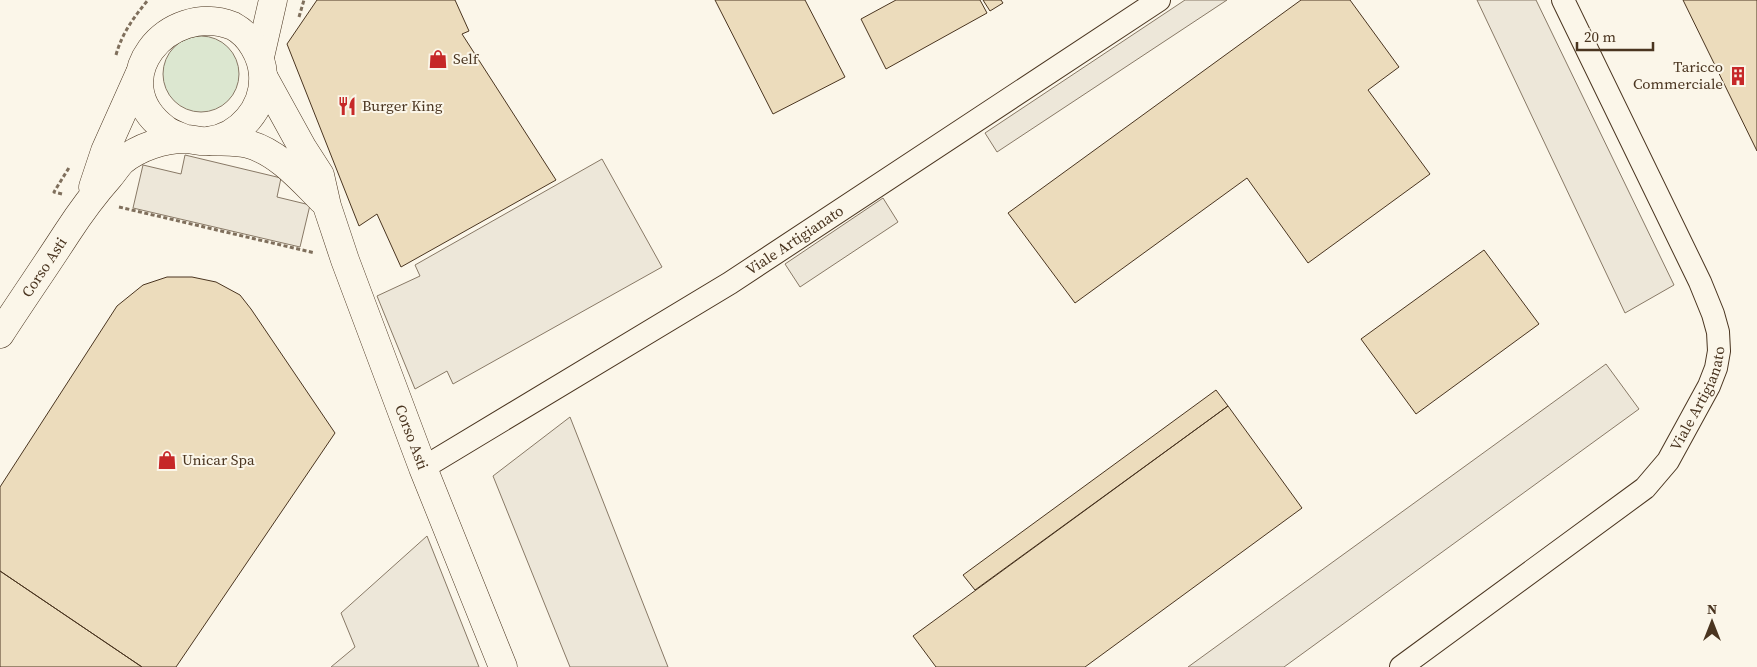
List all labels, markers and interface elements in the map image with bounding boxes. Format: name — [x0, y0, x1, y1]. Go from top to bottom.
scale bar — [1577, 20, 1653, 52]
text: 20 m — [1584, 26, 1616, 47]
shop icon: Self — [427, 48, 449, 70]
place label: Self — [453, 48, 480, 69]
place label: Taricco Commerciale — [1633, 56, 1723, 94]
building icon: Taricco Commerciale — [1727, 65, 1749, 87]
restaurant icon: Burger King — [336, 95, 358, 117]
place label: Burger King — [362, 95, 443, 116]
street label: Viale Artigianato — [741, 200, 847, 280]
street label: Corso Asti — [16, 233, 71, 301]
street label: Viale Artigianato — [1665, 346, 1729, 454]
street label: Corso Asti — [390, 401, 434, 473]
shop icon: Unicar Spa — [156, 449, 178, 471]
place label: Unicar Spa — [182, 449, 255, 470]
north arrow — [1687, 597, 1737, 647]
text: N — [1707, 599, 1717, 619]

